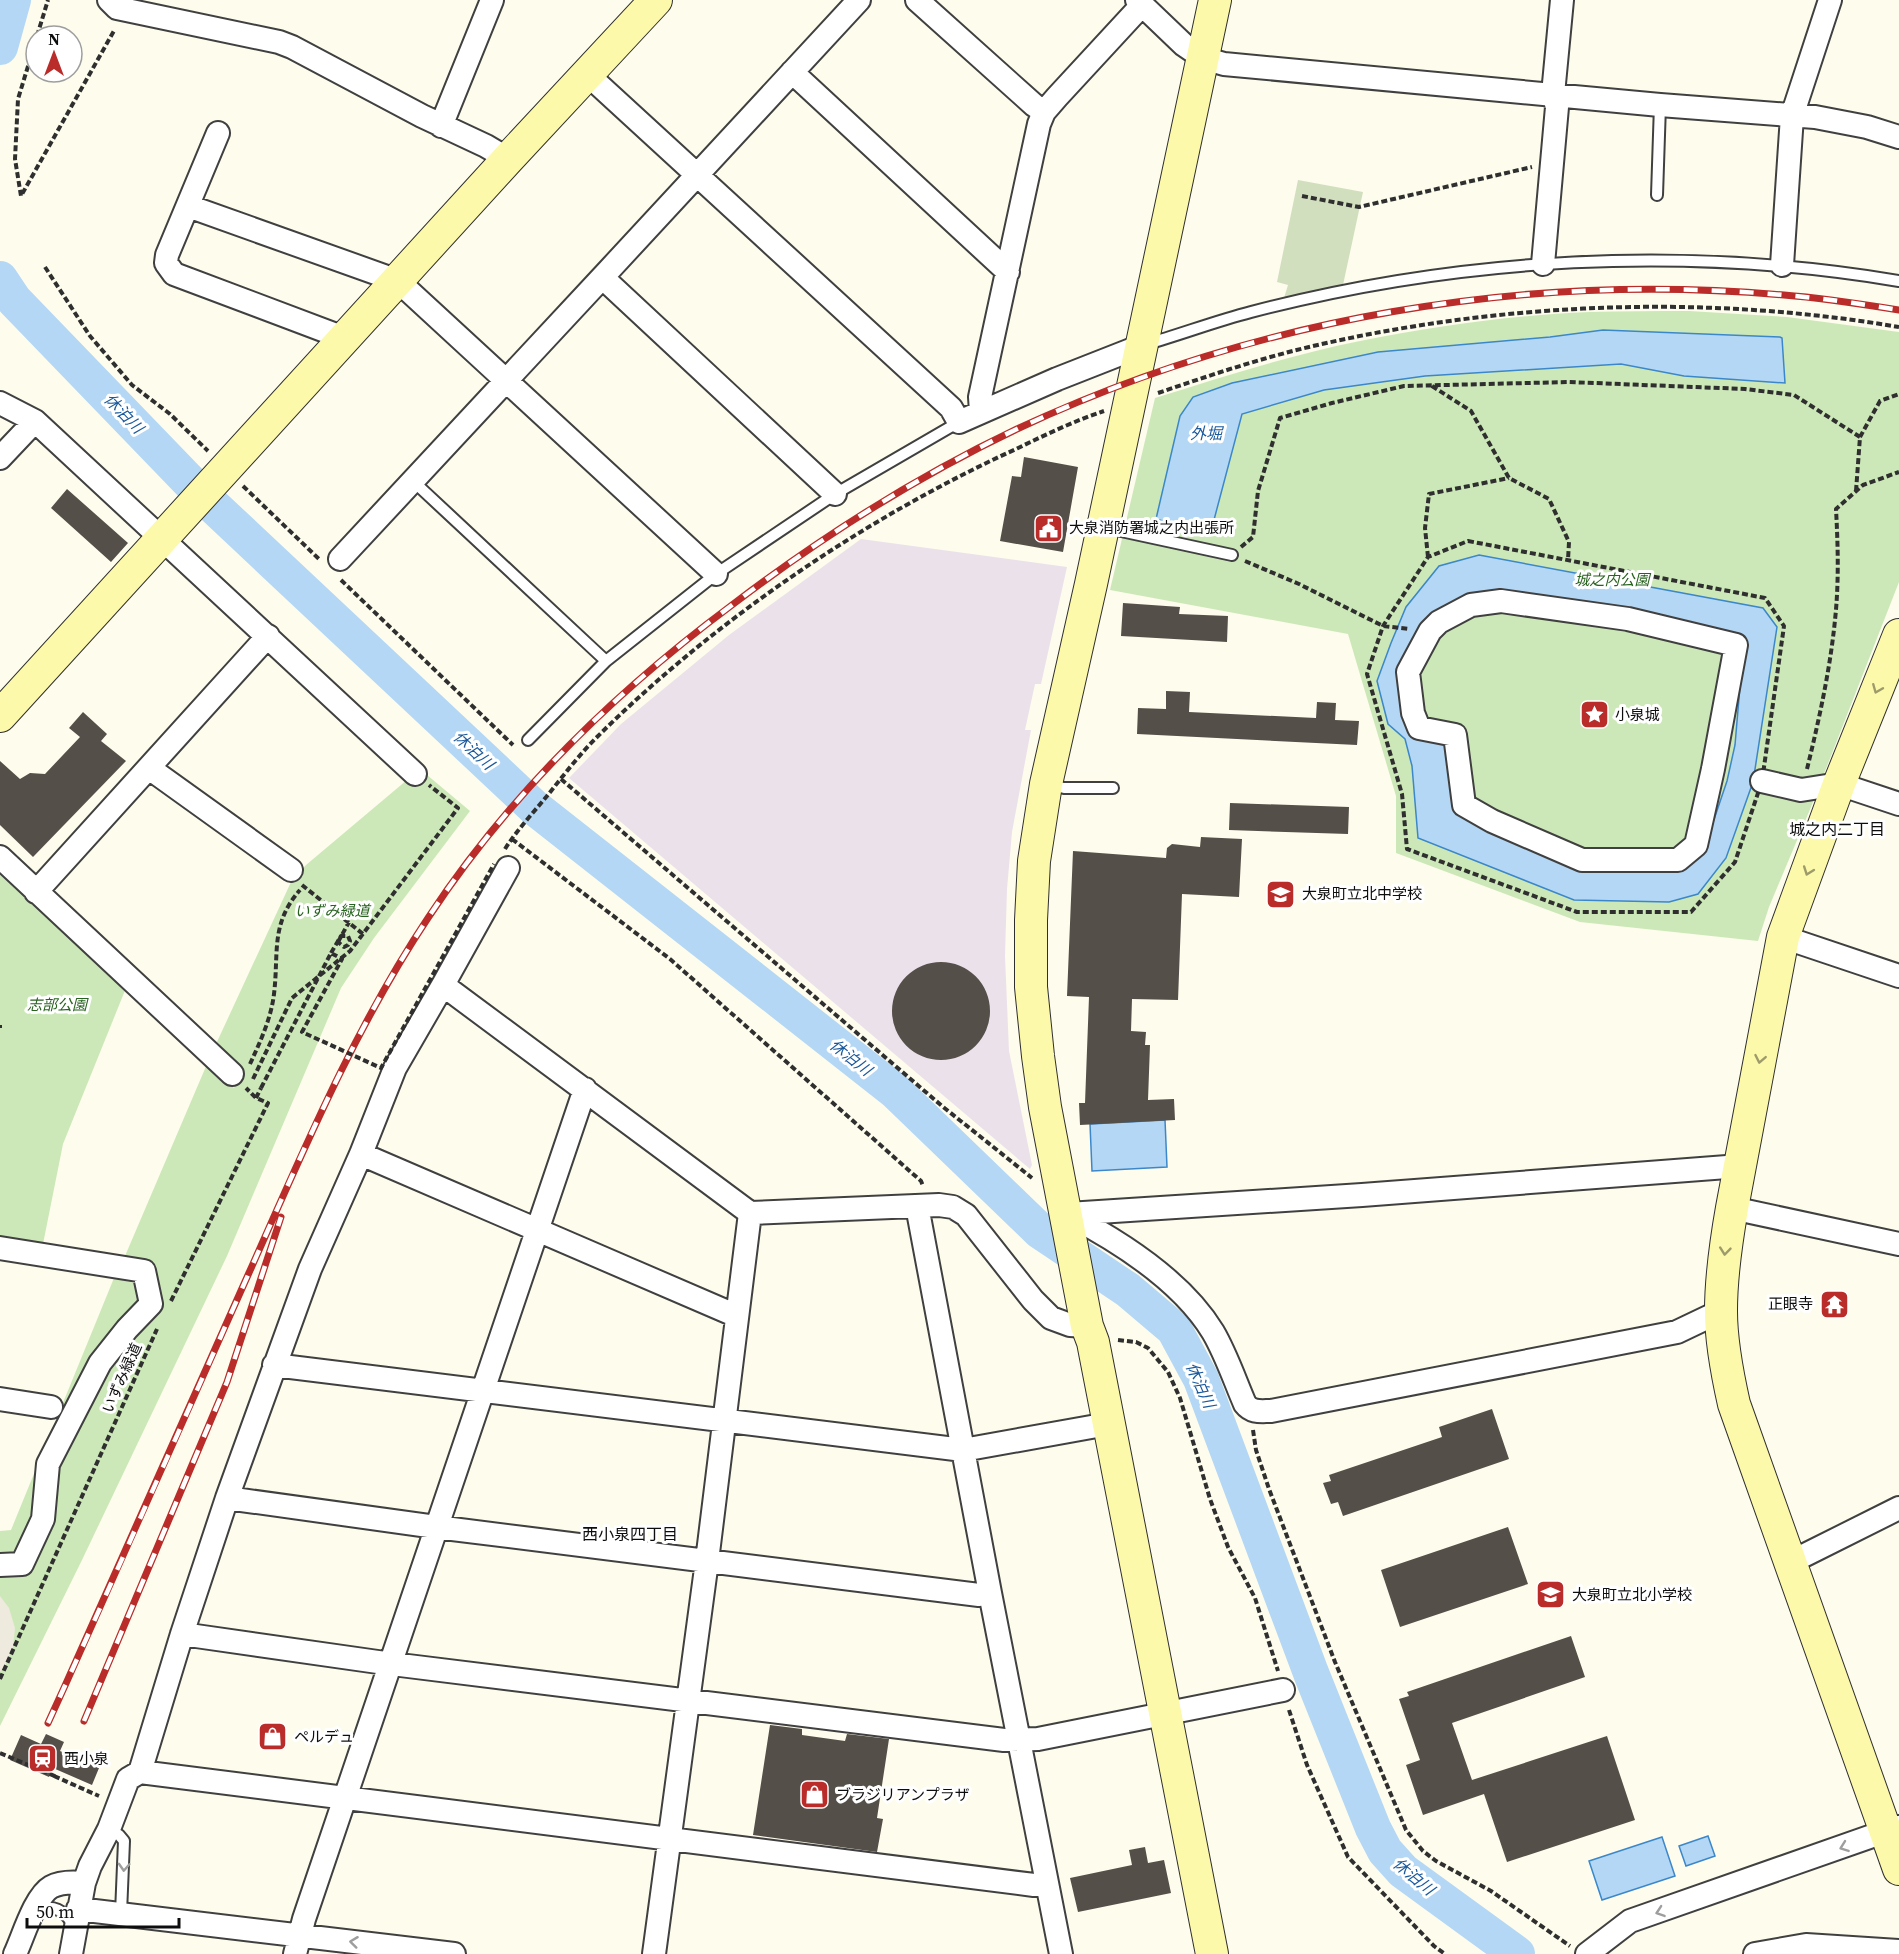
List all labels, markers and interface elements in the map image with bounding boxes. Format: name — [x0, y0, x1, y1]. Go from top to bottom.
north arrow — [24, 24, 84, 84]
text: N — [48, 28, 60, 50]
water label: 休泊川 — [99, 388, 150, 439]
water label: 外堀 — [1190, 422, 1225, 444]
public building icon: 大泉消防署城之内出張所 — [1032, 512, 1064, 544]
place label: 大泉消防署城之内出張所 — [1069, 517, 1234, 538]
park label: 城之内公園 — [1574, 569, 1651, 590]
one-way arrow — [1872, 683, 1884, 694]
place icon: 小泉城 — [1578, 699, 1610, 731]
place label: 小泉城 — [1615, 704, 1660, 725]
water label: 休泊川 — [449, 726, 501, 776]
district label: 城之内二丁目 — [1789, 818, 1885, 840]
one-way arrow — [1802, 865, 1815, 876]
school or university icon: 大泉町立北中学校 — [1265, 878, 1297, 910]
place label: 大泉町立北中学校 — [1302, 883, 1422, 904]
park label: いずみ緑道 — [294, 900, 371, 921]
park label: 志部公園 — [27, 994, 89, 1015]
water label: 休泊川 — [825, 1034, 878, 1082]
one-way arrow — [1754, 1054, 1767, 1064]
one-way arrow — [1720, 1247, 1732, 1256]
temple icon: 正眼寺 — [1818, 1288, 1850, 1320]
place label: 正眼寺 — [1768, 1293, 1813, 1314]
street label: いずみ緑道 — [97, 1339, 146, 1416]
water label: 休泊川 — [1181, 1359, 1222, 1413]
district label: 西小泉四丁目 — [582, 1523, 678, 1545]
school or university icon: 大泉町立北小学校 — [1535, 1579, 1567, 1611]
place label: 大泉町立北小学校 — [1572, 1584, 1692, 1605]
shop icon: ペルデュ — [257, 1721, 289, 1753]
place label: ペルデュ — [294, 1726, 354, 1747]
station icon: 西小泉 — [27, 1743, 59, 1775]
place label: 西小泉 — [64, 1748, 109, 1769]
shop icon: ブラジリアンプラザ — [799, 1779, 831, 1811]
place label: ブラジリアンプラザ — [836, 1784, 970, 1805]
one-way arrow — [1839, 1839, 1850, 1852]
water label: 休泊川 — [1389, 1852, 1441, 1901]
one-way arrow — [118, 1863, 131, 1872]
scale bar — [27, 1891, 178, 1929]
text: 50 m — [36, 1899, 74, 1924]
one-way arrow — [1655, 1904, 1666, 1917]
one-way arrow — [350, 1936, 359, 1948]

